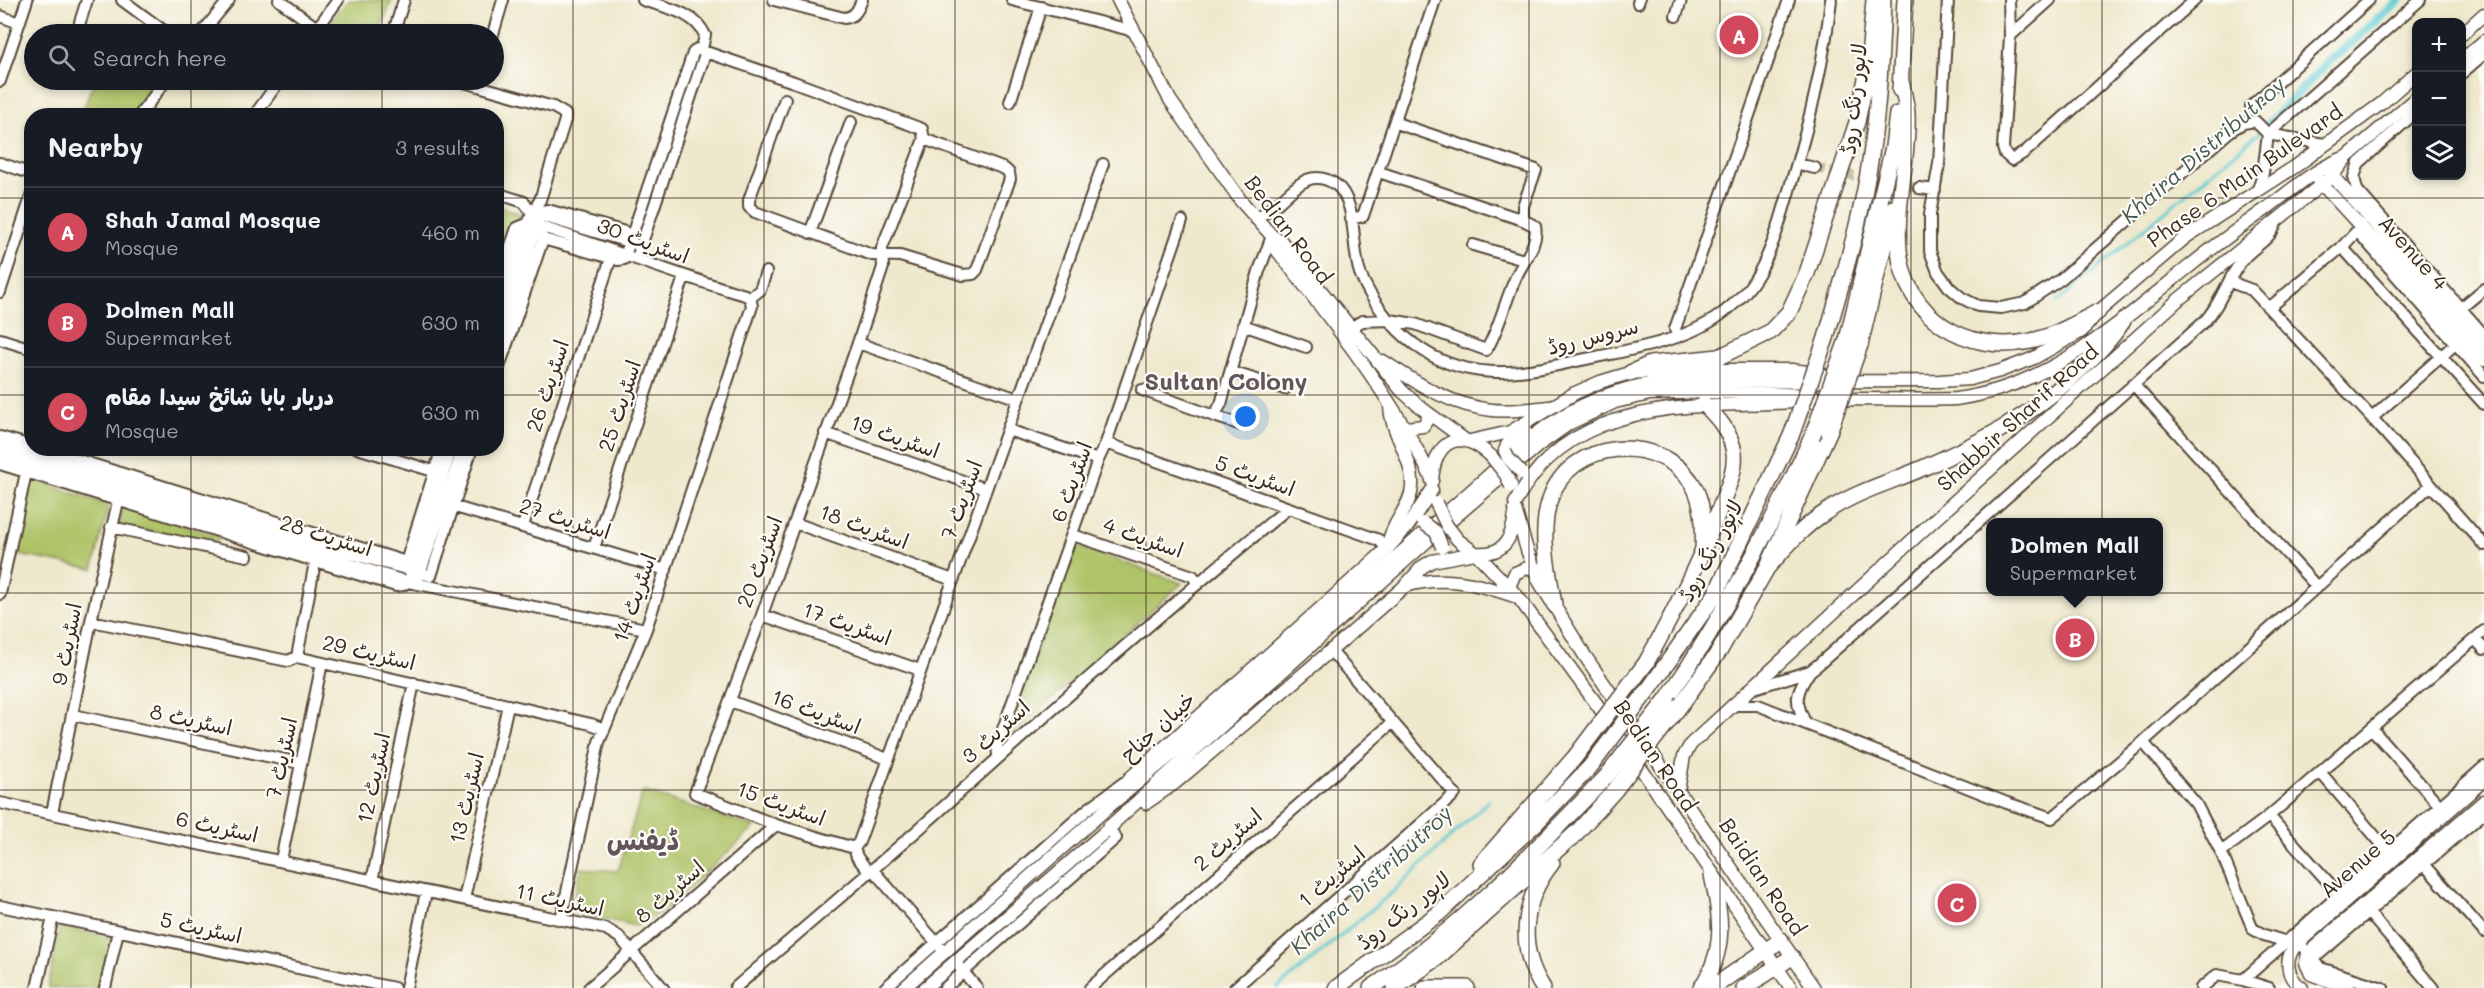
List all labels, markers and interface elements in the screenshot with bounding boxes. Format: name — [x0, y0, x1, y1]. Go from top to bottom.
pin: A — [1720, 12, 1758, 57]
map controls — [2412, 18, 2466, 180]
button: + — [2412, 18, 2466, 72]
search box — [24, 24, 504, 90]
icon: search — [45, 41, 78, 74]
street label: لاہور رنگ روڈ — [1833, 42, 1876, 156]
text: Search here — [93, 43, 227, 72]
water label: Khaira Distributroy — [2114, 70, 2292, 229]
button: − — [2412, 72, 2466, 126]
street label: Phase 6 Main Bulevard — [2141, 97, 2347, 253]
button: layers — [2412, 126, 2466, 180]
text: Nearby — [48, 130, 143, 164]
text: 3 results — [395, 134, 480, 160]
street label: Bedian Road — [1239, 169, 1339, 289]
text: Shah Jamal Mosque — [105, 205, 321, 234]
street label: Avenue 4 — [2373, 209, 2455, 296]
street label: اسٹریٹ 30 — [594, 210, 693, 269]
text: A — [61, 219, 74, 245]
text: 460 m — [422, 219, 480, 245]
text: Mosque — [105, 234, 179, 260]
text: Dolmen Mall — [105, 295, 234, 324]
text: B — [61, 309, 74, 335]
text: 630 m — [422, 309, 480, 335]
street label: سروس روڈ — [1544, 311, 1641, 360]
text: Supermarket — [105, 324, 232, 350]
street label: اسٹریٹ 26 — [519, 336, 574, 435]
street label: Shabbir Sharif Road — [1931, 337, 2103, 497]
street label: اسٹریٹ 25 — [591, 356, 646, 455]
district label: Sultan Colony — [1144, 365, 1308, 396]
text: دربار بابا شائخ سیدا مقام — [105, 382, 334, 411]
text: C — [60, 399, 75, 425]
text: 630 m — [422, 399, 480, 425]
your location — [1231, 402, 1260, 431]
street label: اسٹریٹ 19 — [847, 408, 944, 463]
text: Mosque — [105, 417, 179, 443]
street label: اسٹریٹ 6 — [1044, 438, 1098, 525]
street label: اسٹریٹ 5 — [1212, 448, 1299, 501]
street label: اسٹریٹ 7 — [934, 456, 987, 543]
street label: اسٹریٹ 27 — [516, 491, 614, 544]
street label: لاہور رنگ روڈ — [1672, 495, 1751, 608]
street label: اسٹریٹ 18 — [816, 497, 913, 554]
street label: اسٹریٹ 28 — [277, 508, 376, 561]
street label: اسٹریٹ 4 — [1100, 510, 1187, 563]
street label: اسٹریٹ 20 — [730, 512, 788, 611]
popup — [1986, 518, 2163, 596]
text: Dolmen Mall — [2010, 530, 2139, 559]
street label: اسٹریٹ 14 — [606, 549, 661, 646]
text: Supermarket — [2010, 559, 2137, 585]
street label: اسٹریٹ 17 — [800, 595, 895, 650]
street label: اسٹریٹ 9 — [44, 600, 87, 687]
pin: B — [2056, 616, 2094, 660]
street label: اسٹریٹ 29 — [320, 628, 419, 675]
street label: اسٹریٹ 16 — [768, 682, 865, 739]
street label: خیبان جناح — [1114, 685, 1202, 768]
street label: اسٹریٹ 3 — [955, 693, 1035, 769]
street label: Bedian Road — [1609, 694, 1704, 816]
street label: اسٹریٹ 8 — [148, 697, 235, 740]
street label: اسٹریٹ 7 — [259, 715, 302, 801]
street label: اسٹریٹ 12 — [350, 730, 395, 825]
street label: اسٹریٹ 13 — [442, 750, 489, 846]
street label: اسٹریٹ 15 — [733, 774, 830, 831]
water label: Khaira Distributroy — [1283, 798, 1459, 960]
street label: اسٹریٹ 2 — [1187, 802, 1267, 876]
street label: اسٹریٹ 6 — [174, 804, 261, 847]
street label: Baidian Road — [1714, 812, 1812, 940]
district label: ڈیفنس — [607, 822, 679, 857]
street label: Avenue 5 — [2314, 823, 2400, 903]
street label: اسٹریٹ 1 — [1292, 839, 1370, 912]
street label: اسٹریٹ 8 — [629, 853, 709, 928]
street label: لاہور رنگ روڈ — [1351, 865, 1458, 958]
street label: اسٹریٹ 11 — [514, 876, 607, 921]
pin: C — [1938, 880, 1976, 926]
street label: اسٹریٹ 5 — [158, 905, 245, 948]

